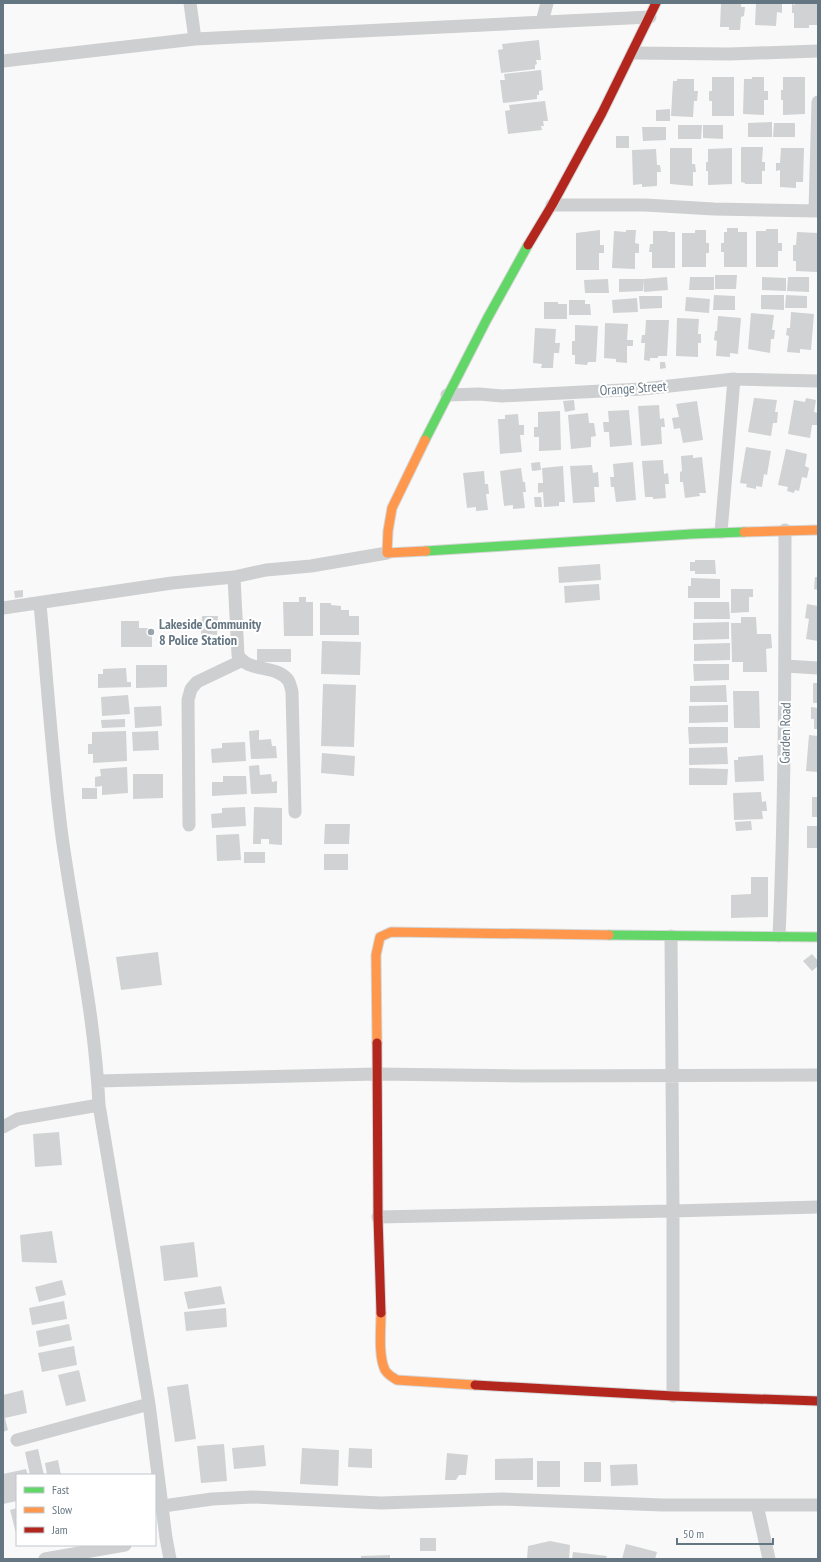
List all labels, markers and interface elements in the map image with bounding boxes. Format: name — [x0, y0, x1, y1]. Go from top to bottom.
street label: Orange Street — [599, 377, 667, 399]
place label: Lakeside Community 8 Police Station — [159, 615, 262, 649]
marker: Lakeside Community 8 Police Station — [146, 627, 156, 637]
street label: Garden Road — [775, 702, 795, 764]
legend — [16, 1474, 156, 1546]
text: Fast — [52, 1482, 70, 1497]
text: Slow — [52, 1502, 73, 1517]
scale bar — [677, 1520, 773, 1546]
text: Jam — [51, 1522, 68, 1537]
text: 50 m — [683, 1526, 704, 1541]

